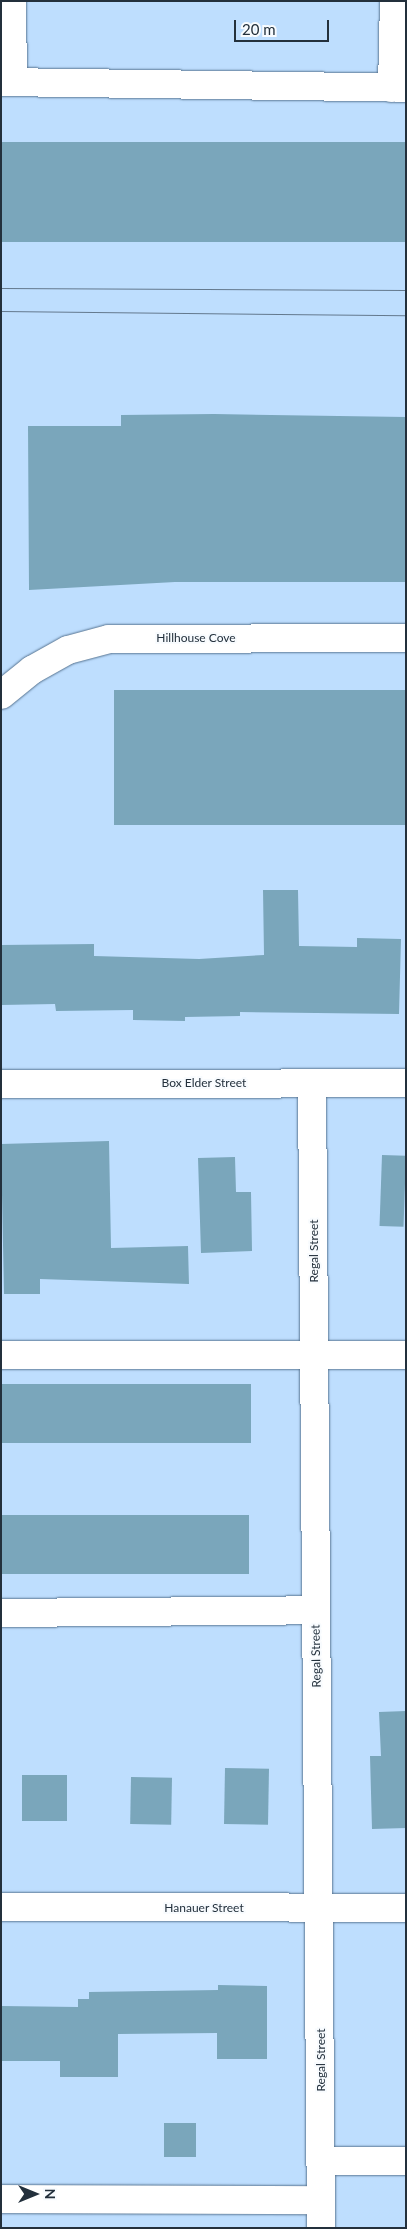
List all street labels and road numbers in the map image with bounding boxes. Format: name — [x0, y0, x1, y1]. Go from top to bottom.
street label: Hillhouse Cove — [156, 631, 236, 645]
street label: Box Elder Street — [161, 1076, 247, 1090]
street label: Regal Street — [307, 1219, 321, 1283]
street label: Regal Street — [308, 1624, 324, 1688]
street label: Hanauer Street — [164, 1901, 244, 1915]
street label: Regal Street — [314, 2028, 328, 2092]

